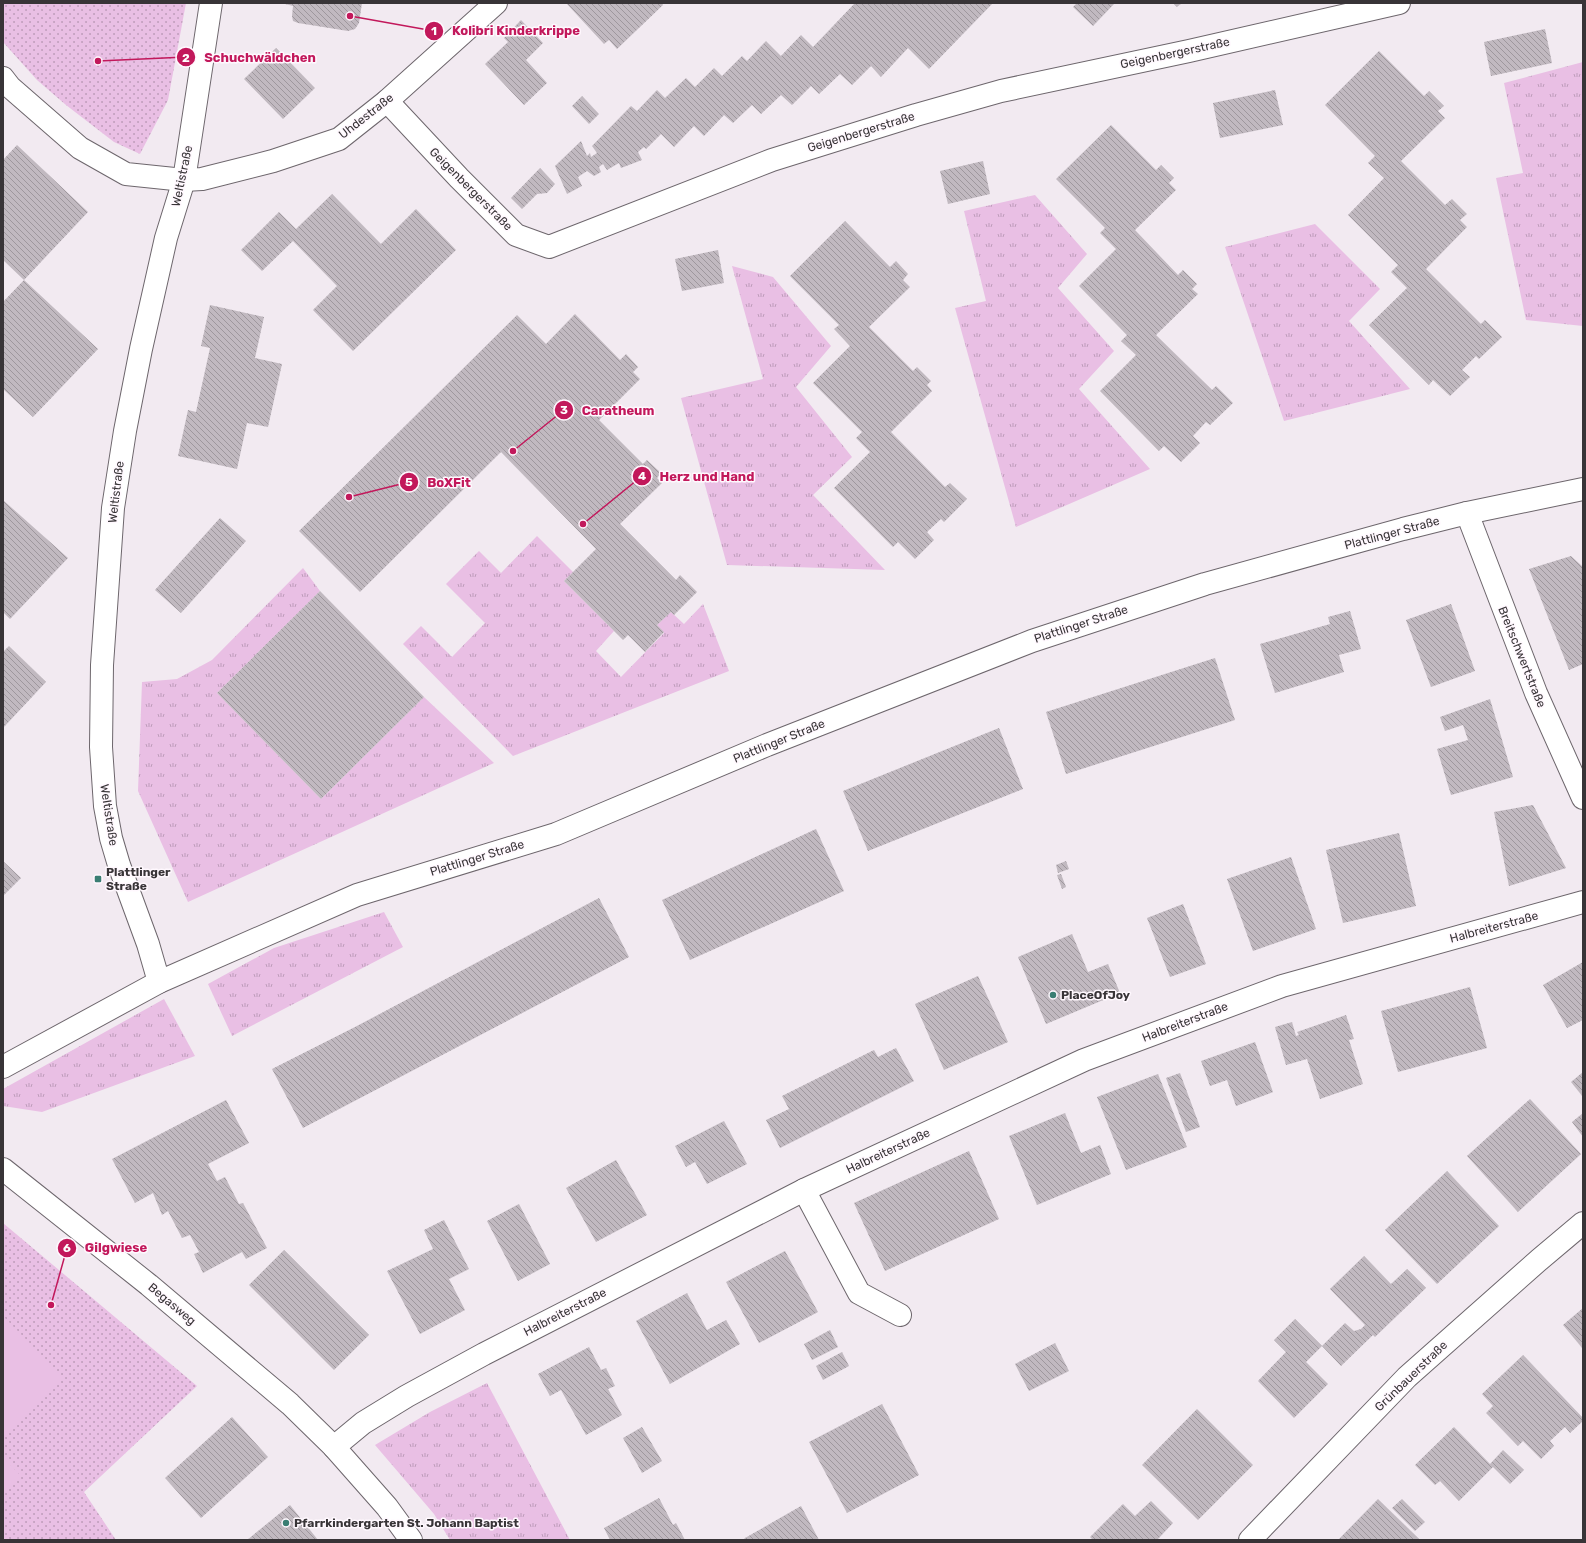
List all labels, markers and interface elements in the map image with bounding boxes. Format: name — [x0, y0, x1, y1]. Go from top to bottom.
callout: Kolibri Kinderkrippe — [424, 18, 588, 43]
text: Kolibri Kinderkrippe — [452, 23, 580, 38]
text: 1 — [431, 24, 437, 38]
street label: Geigenbergerstraße — [1119, 35, 1231, 71]
callout: Schuchwäldchen — [176, 45, 324, 70]
text: Schuchwäldchen — [204, 50, 316, 65]
text: 2 — [182, 51, 190, 65]
street label: Uhdestraße — [336, 90, 396, 142]
street label: Geigenbergerstraße — [806, 109, 917, 155]
street label: Weltistraße — [169, 144, 195, 208]
street label: Geigenbergerstraße — [427, 145, 516, 234]
callout: Caratheum — [554, 398, 662, 423]
text: 3 — [560, 403, 568, 417]
text: Caratheum — [582, 403, 654, 418]
street label: Weltistraße — [105, 460, 127, 524]
callout: Herz und Hand — [632, 463, 763, 488]
text: 4 — [638, 469, 646, 483]
text: Herz und Hand — [660, 469, 754, 484]
callout: BoXFit — [399, 470, 479, 495]
text: 5 — [405, 475, 413, 489]
text: BoXFit — [427, 475, 471, 490]
street label: Plattlinger Straße — [1343, 514, 1441, 552]
street label: Plattlinger Straße — [1032, 602, 1130, 646]
street label: Breitschwertstraße — [1495, 604, 1549, 710]
street label: Plattlinger Straße — [731, 716, 827, 766]
street label: Weltistraße — [97, 783, 121, 847]
street label: Plattlinger Straße — [428, 837, 526, 879]
place label: Plattlinger Straße — [106, 865, 171, 893]
marker: Plattlinger Straße — [93, 874, 103, 884]
street label: Halbreiterstraße — [1448, 908, 1540, 946]
place label: PlaceOfJoy — [1061, 988, 1130, 1002]
marker: PlaceOfJoy — [1048, 990, 1058, 1000]
street label: Halbreiterstraße — [1140, 999, 1230, 1045]
street label: Halbreiterstraße — [844, 1125, 932, 1177]
callout: Gilgwiese — [57, 1235, 155, 1260]
text: Gilgwiese — [85, 1240, 147, 1255]
text: 6 — [63, 1241, 71, 1255]
street label: Begasweg — [145, 1280, 199, 1328]
street label: Halbreiterstraße — [521, 1285, 609, 1339]
street label: Grünbauerstraße — [1372, 1338, 1450, 1414]
place label: Pfarrkindergarten St. Johann Baptist — [294, 1516, 519, 1530]
marker: Pfarrkindergarten St. Johann Baptist — [281, 1518, 291, 1528]

